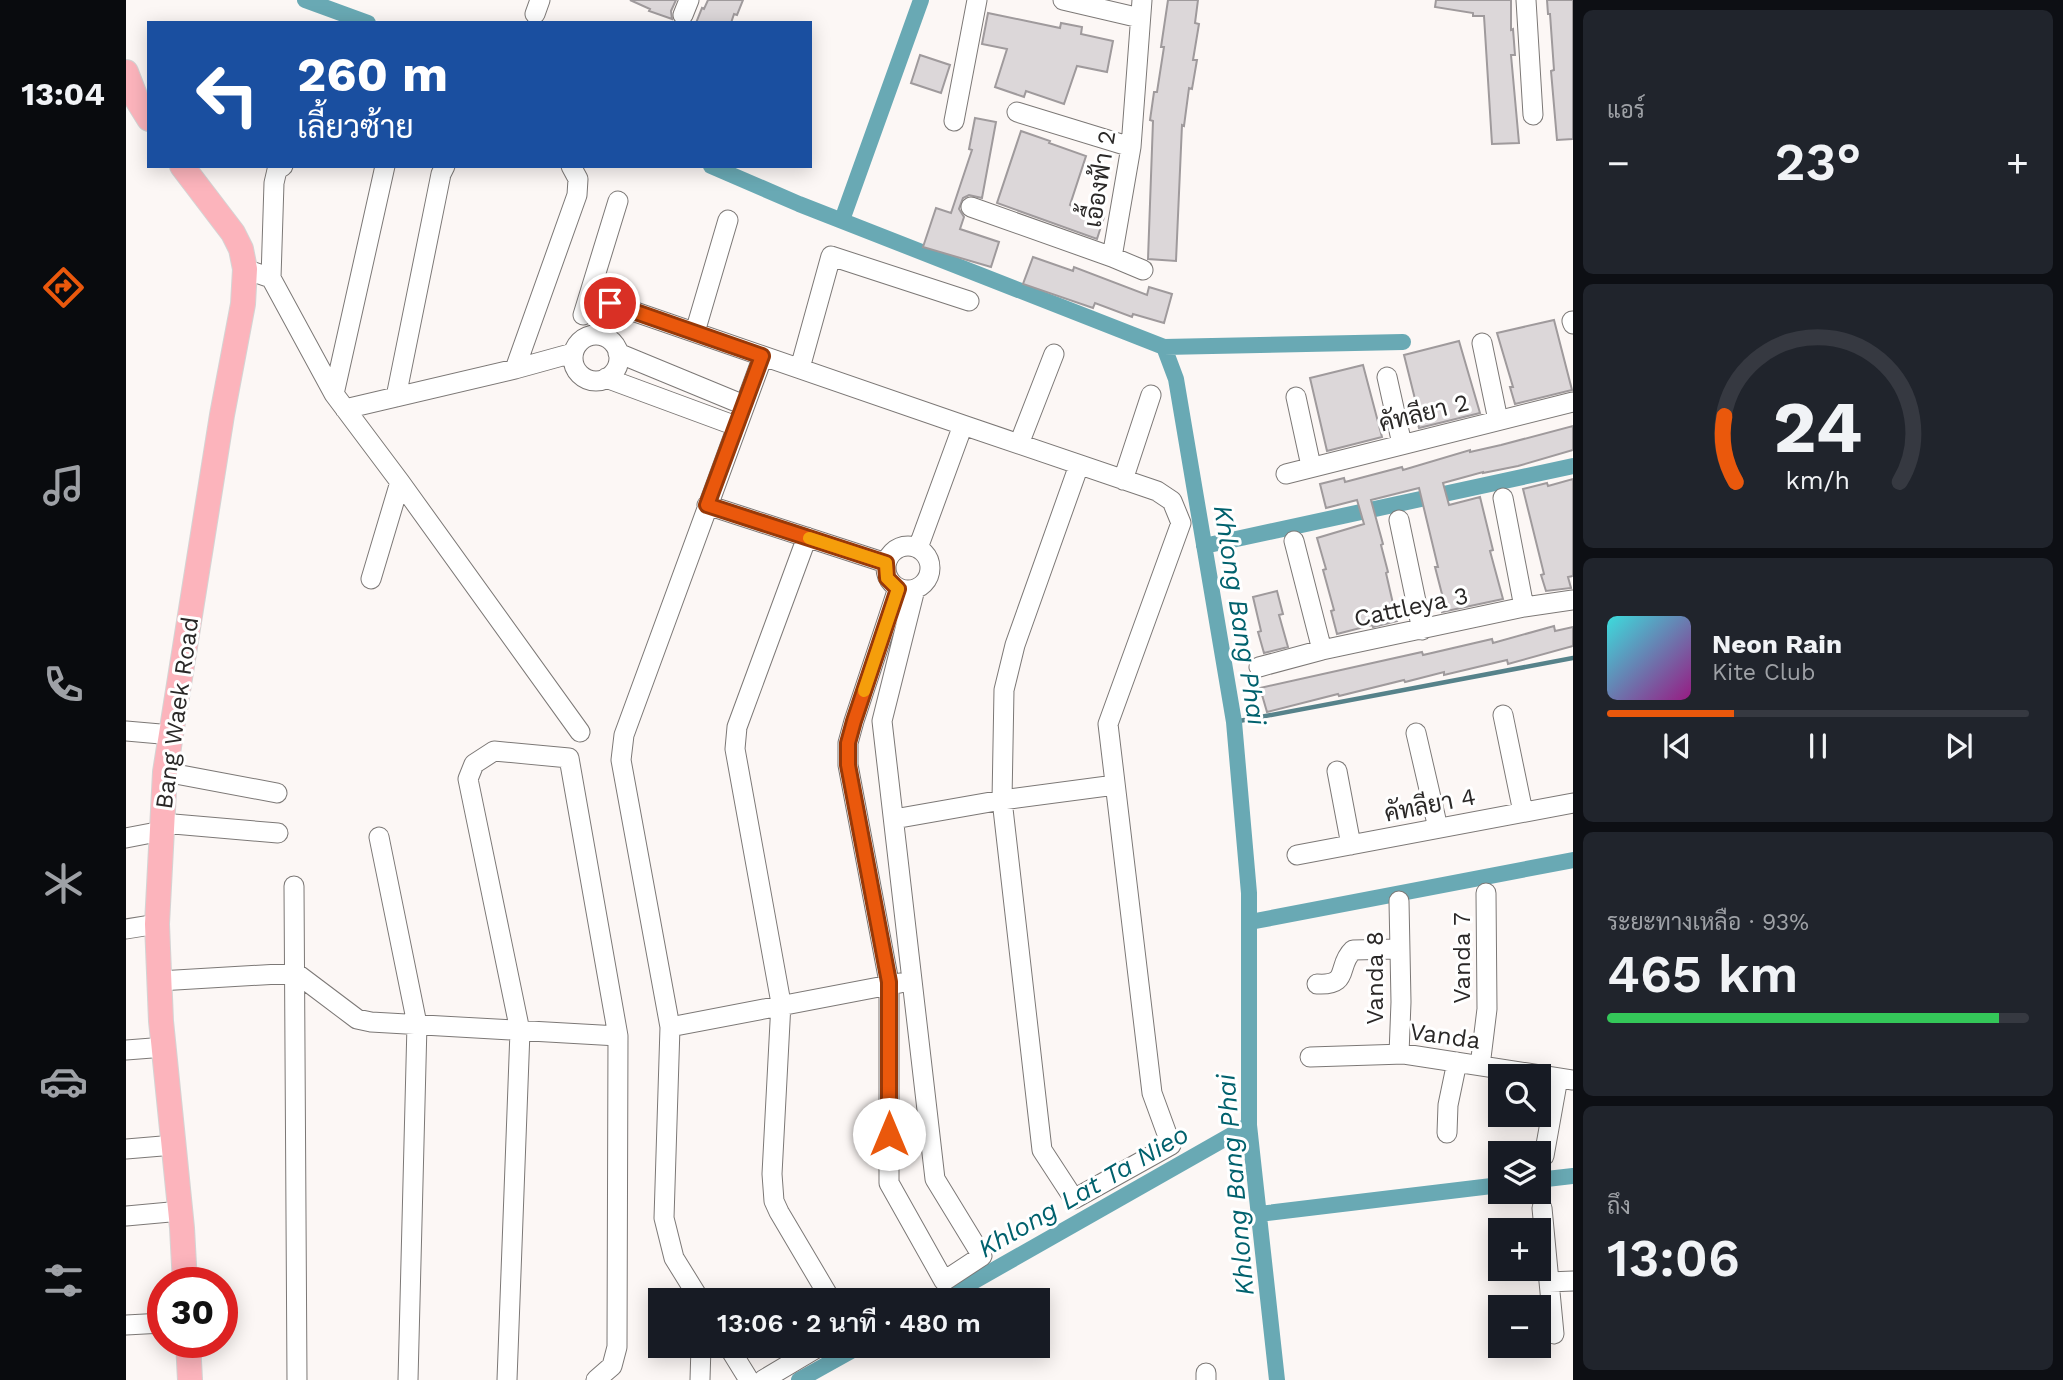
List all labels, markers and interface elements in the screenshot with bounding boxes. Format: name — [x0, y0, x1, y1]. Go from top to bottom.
text: 260 m — [297, 45, 448, 103]
icon: left — [182, 49, 273, 140]
text: 13:04 — [21, 75, 105, 113]
text: แอร์ — [1607, 97, 1645, 124]
text: เลี้ยวซ้าย — [297, 108, 414, 146]
street label: เอื้องฟ้า 2 — [1071, 127, 1121, 229]
text: 23° — [1775, 132, 1861, 193]
text: − — [1607, 141, 1630, 185]
text: + — [2006, 141, 2029, 185]
icon: directions — [39, 263, 88, 312]
pin — [580, 273, 640, 333]
icon: arrive — [591, 284, 629, 322]
text: 24 — [1773, 384, 1863, 470]
street label: คัทลียา 2 — [1376, 387, 1472, 438]
icon: music — [39, 461, 88, 510]
text: km/h — [1786, 466, 1850, 495]
water label: Khlong Bang Phai — [1208, 503, 1272, 729]
street label: Cattleya 3 — [1351, 581, 1471, 633]
street label: Bang Waek Road — [150, 615, 204, 811]
text: Neon Rain — [1712, 629, 1842, 659]
text: Kite Club — [1712, 659, 1815, 686]
icon: phone — [39, 660, 88, 709]
icon: previous — [1658, 727, 1696, 765]
icon: pause — [1799, 727, 1837, 765]
icon: next — [1940, 727, 1978, 765]
street label: คัทลียา 4 — [1382, 781, 1478, 828]
icon: climate — [39, 859, 88, 908]
text: ระยะทางเหลือ · 93% — [1607, 909, 1809, 936]
street label: Vanda 7 — [1448, 912, 1476, 1004]
street label: Vanda 8 — [1361, 931, 1389, 1025]
text: 465 km — [1607, 944, 1798, 1005]
street label: Vanda — [1408, 1017, 1482, 1055]
icon: car — [39, 1057, 88, 1106]
map controls — [1488, 1064, 1551, 1358]
button: search — [1488, 1064, 1551, 1127]
water label: Khlong Bang Phai — [1210, 1072, 1260, 1297]
position arrow — [852, 1097, 926, 1171]
water label: Khlong Lat Ta Nieo — [972, 1118, 1194, 1264]
button: layers — [1488, 1141, 1551, 1204]
text: ถึง — [1607, 1193, 1631, 1220]
button: + — [1488, 1218, 1551, 1281]
text: 13:06 — [1607, 1228, 1740, 1289]
icon: filters — [39, 1256, 88, 1305]
speed limit sign: 30 — [147, 1267, 238, 1358]
button: − — [1488, 1295, 1551, 1358]
text: 13:06 · 2 นาที · 480 m — [717, 1308, 981, 1338]

